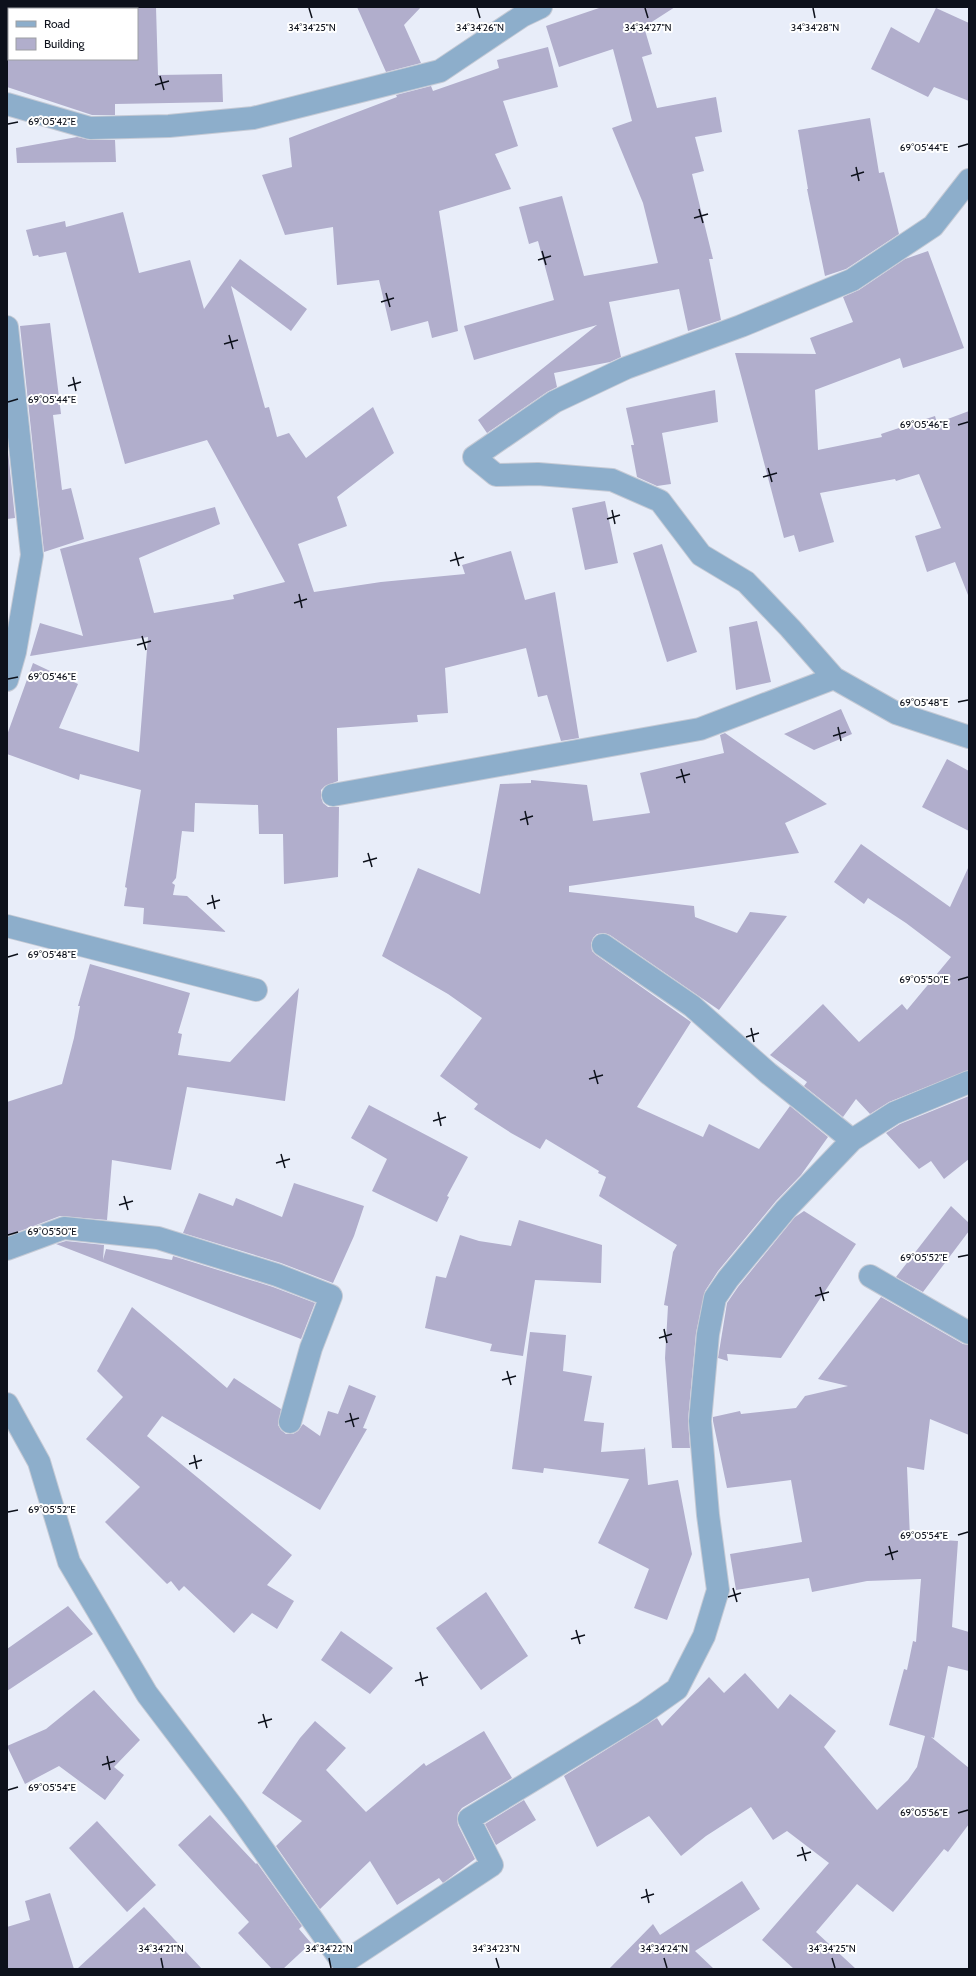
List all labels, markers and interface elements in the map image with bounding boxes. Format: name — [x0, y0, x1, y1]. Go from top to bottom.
legend — [8, 8, 138, 60]
text: Road — [44, 16, 70, 31]
text: 34°34'25"N — [288, 21, 336, 34]
text: 34°34'26"N — [456, 21, 504, 34]
text: 34°34'27"N — [624, 21, 672, 34]
text: 34°34'28"N — [791, 21, 839, 34]
text: Building — [44, 36, 86, 51]
text: 69°05'42"E — [28, 115, 76, 128]
text: 69°05'44"E — [900, 141, 949, 154]
text: 69°05'44"E — [28, 393, 77, 406]
text: 69°05'46"E — [900, 418, 949, 431]
text: 69°05'46"E — [28, 670, 77, 683]
text: 69°05'48"E — [900, 696, 949, 709]
text: 69°05'48"E — [28, 948, 77, 961]
text: 69°05'50"E — [899, 973, 949, 986]
text: 69°05'50"E — [27, 1225, 77, 1238]
text: 69°05'52"E — [900, 1251, 948, 1264]
text: 69°05'52"E — [28, 1503, 76, 1516]
text: 69°05'54"E — [900, 1529, 949, 1542]
text: 69°05'54"E — [28, 1781, 77, 1794]
text: 69°05'56"E — [900, 1806, 949, 1819]
text: 34°34'21"N — [138, 1942, 184, 1955]
text: 34°34'22"N — [305, 1942, 353, 1955]
text: 34°34'23"N — [472, 1942, 520, 1955]
text: 34°34'24"N — [640, 1942, 688, 1955]
text: 34°34'25"N — [808, 1942, 856, 1955]

